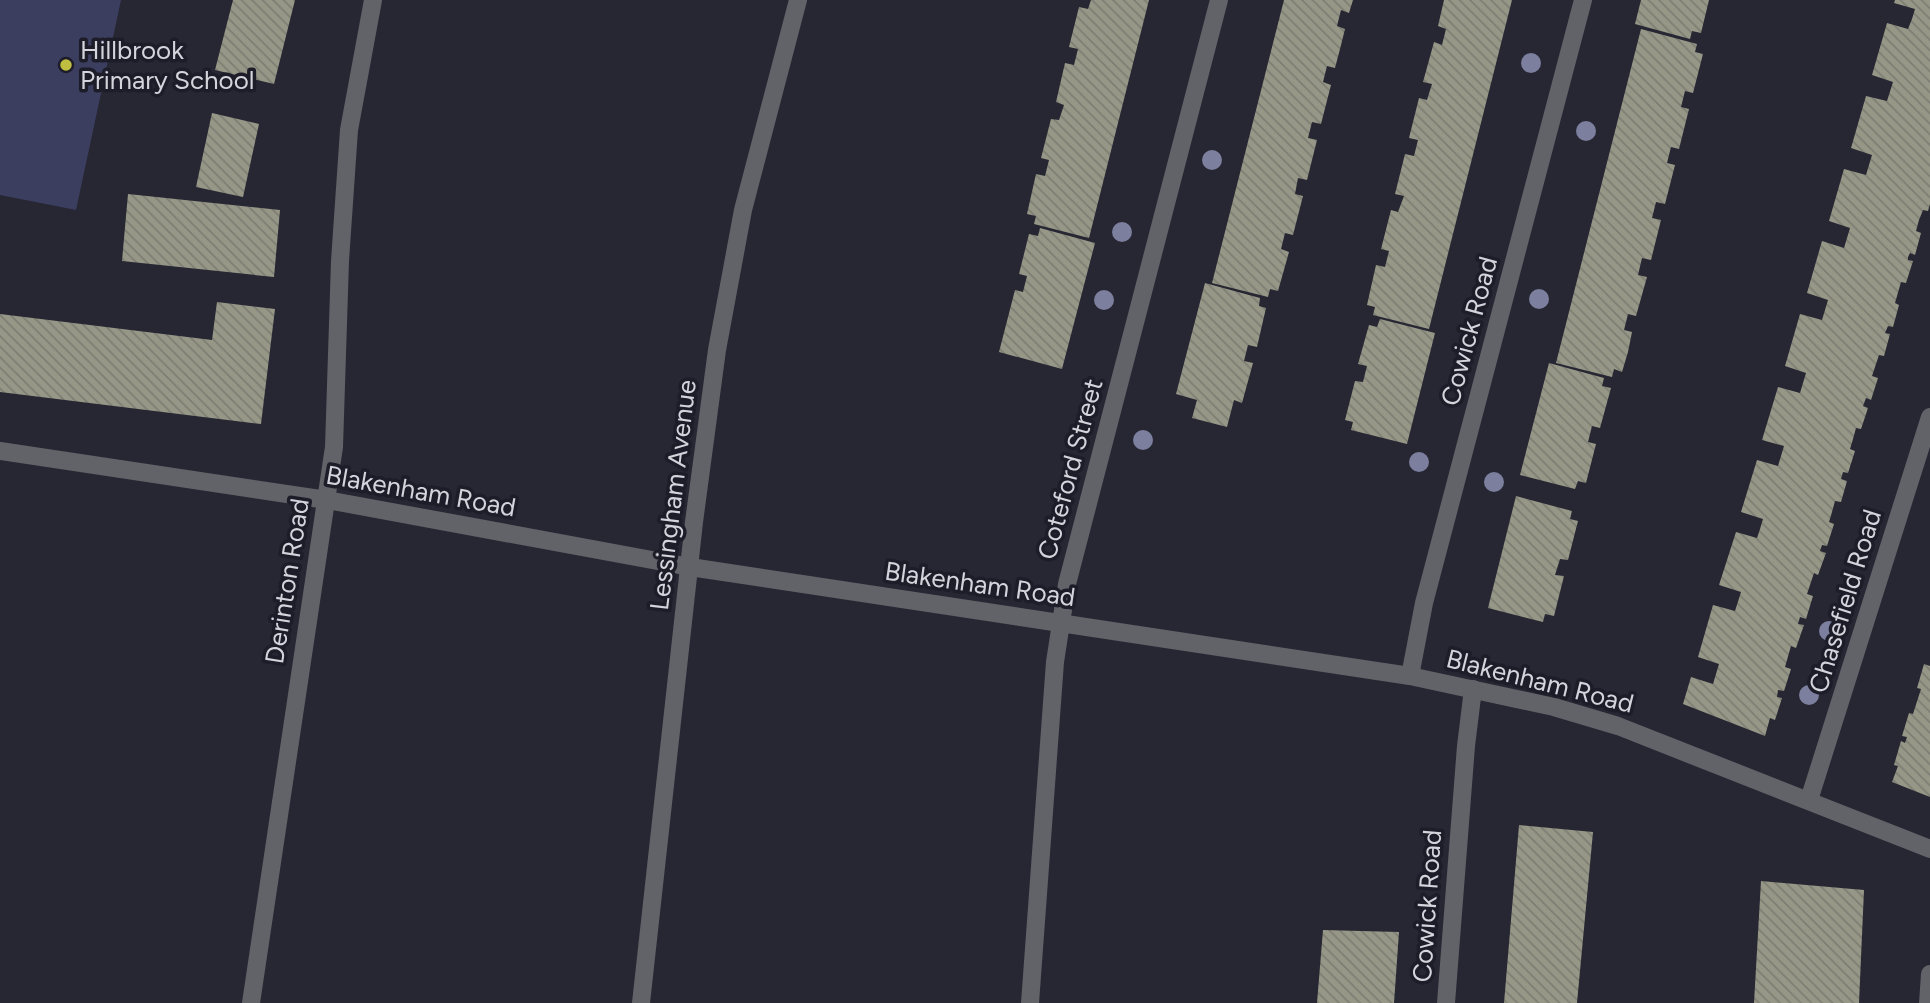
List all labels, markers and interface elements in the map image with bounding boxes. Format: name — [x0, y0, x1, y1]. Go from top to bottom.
place label: Hillbrook Primary School — [80, 34, 254, 96]
marker: Hillbrook Primary School — [58, 57, 74, 73]
street label: Cowick Road — [1434, 253, 1504, 409]
street label: Coteford Street — [1031, 375, 1110, 563]
street label: Lessingham Avenue — [643, 378, 703, 612]
street label: Blakenham Road — [324, 459, 518, 523]
street label: Derinton Road — [258, 496, 316, 666]
street label: Chasefield Road — [1802, 506, 1888, 696]
street label: Blakenham Road — [883, 555, 1077, 613]
street label: Blakenham Road — [1443, 642, 1637, 720]
street label: Cowick Road — [1406, 829, 1448, 983]

